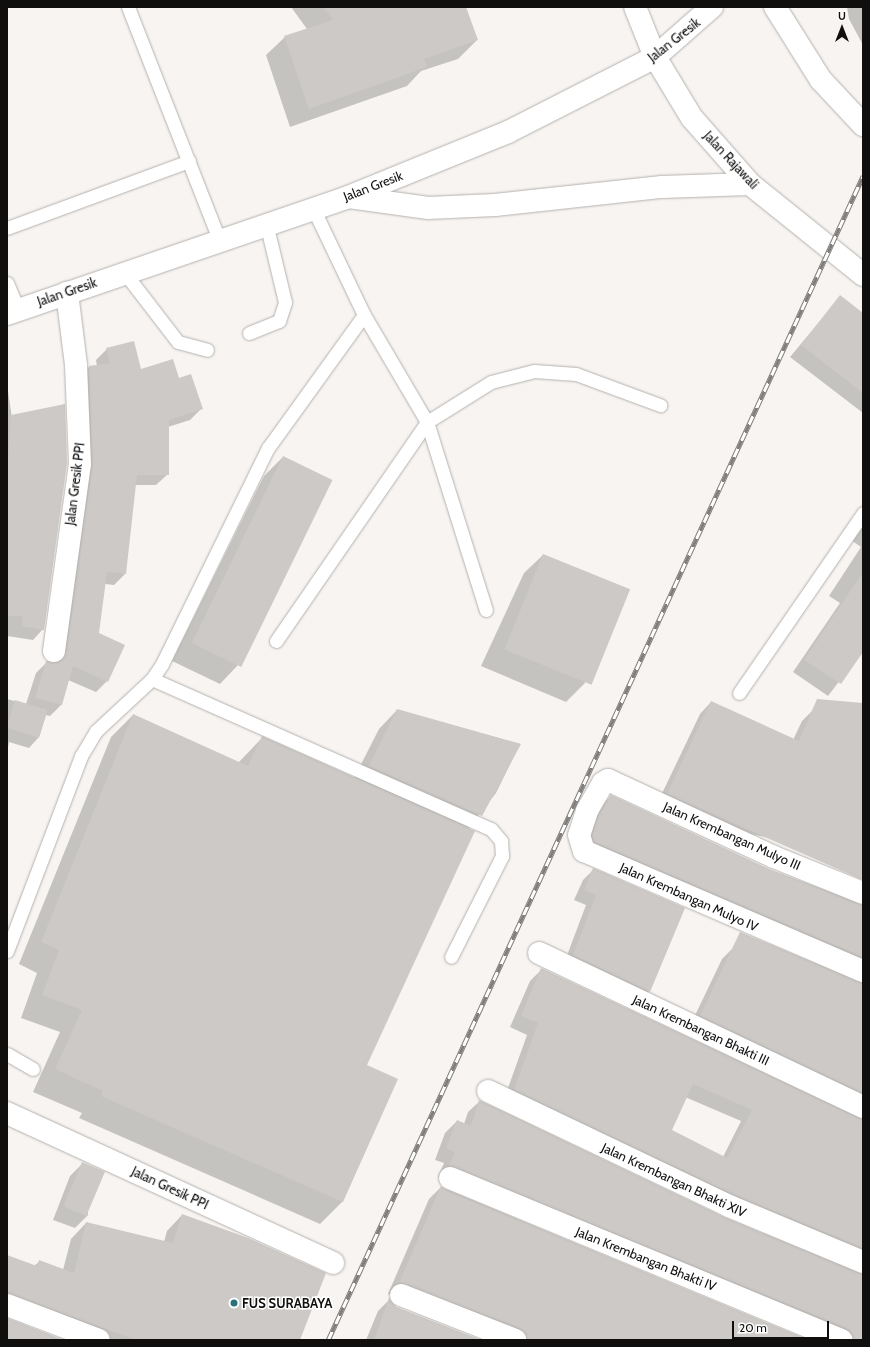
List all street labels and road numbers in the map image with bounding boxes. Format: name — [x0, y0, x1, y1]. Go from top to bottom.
street label: Jalan Gresik — [645, 15, 703, 65]
street label: Jalan Rajawali — [700, 128, 762, 192]
street label: Jalan Gresik — [341, 168, 405, 204]
street label: Jalan Gresik — [35, 275, 99, 309]
street label: Jalan Gresik PPI — [62, 442, 88, 526]
street label: Jalan Krembangan Mulyo III — [661, 799, 803, 873]
street label: Jalan Krembangan Mulyo IV — [617, 859, 761, 935]
street label: Jalan Krembangan Bhakti III — [630, 992, 772, 1068]
street label: Jalan Krembangan Bhakti XIV — [599, 1140, 749, 1220]
street label: Jalan Gresik PPI — [129, 1163, 211, 1213]
street label: Jalan Krembangan Bhakti IV — [574, 1224, 718, 1294]

